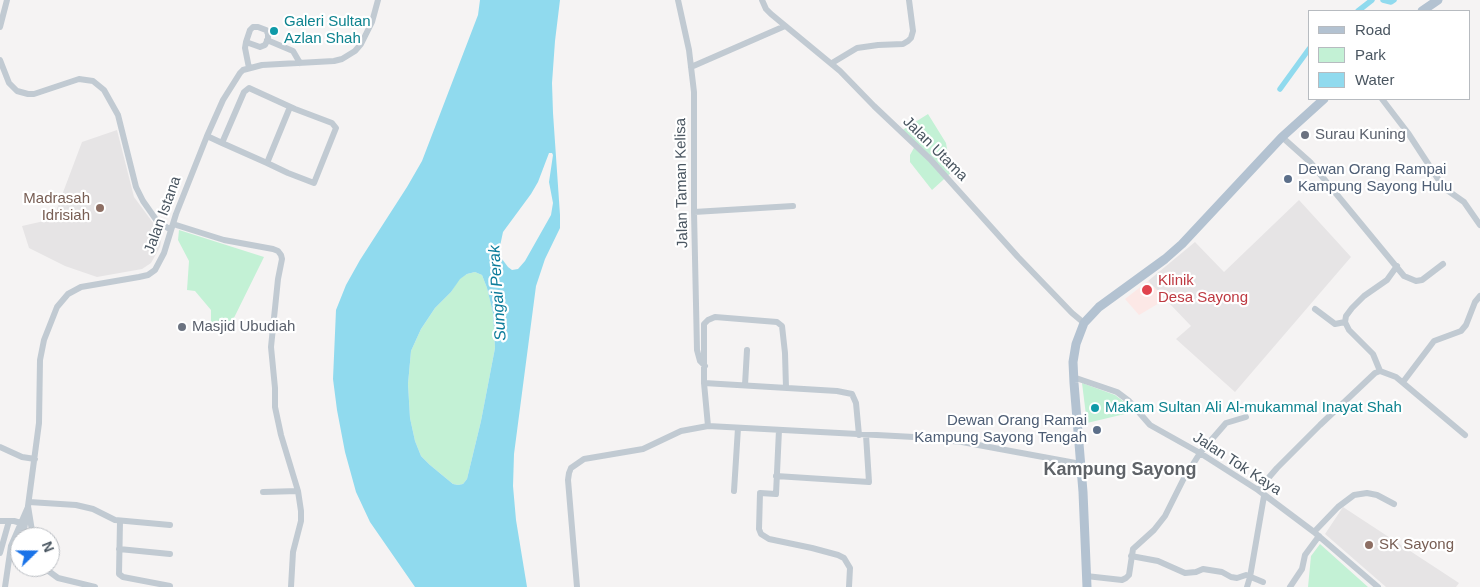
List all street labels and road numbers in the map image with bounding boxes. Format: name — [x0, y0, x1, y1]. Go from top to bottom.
street label: Jalan Utama — [899, 113, 971, 185]
street label: Jalan Taman Kelisa — [672, 118, 692, 248]
street label: Jalan Istana — [141, 174, 185, 256]
street label: Jalan Tok Kaya — [1189, 429, 1285, 499]

